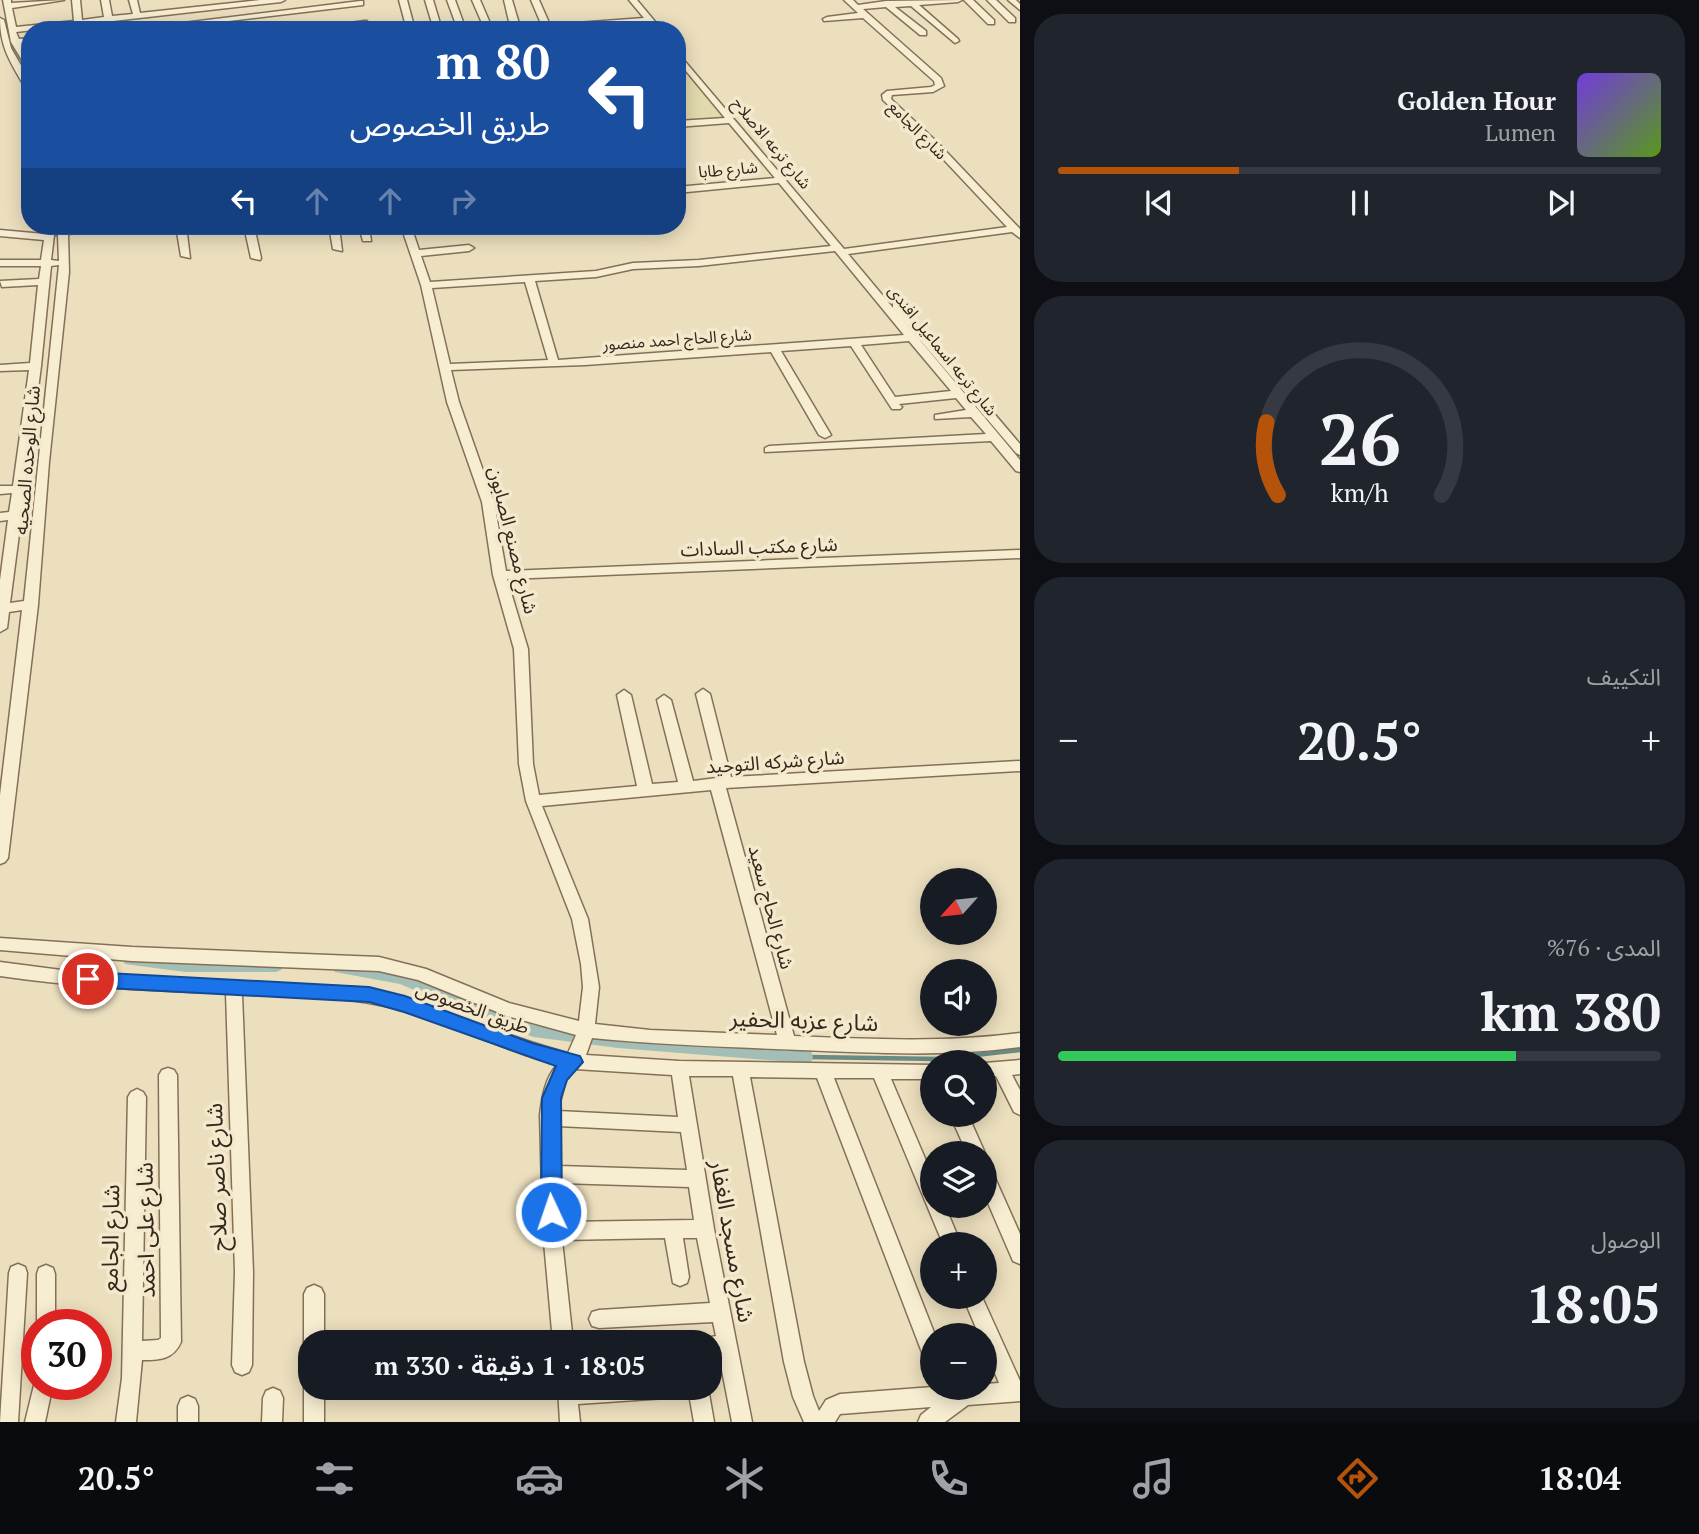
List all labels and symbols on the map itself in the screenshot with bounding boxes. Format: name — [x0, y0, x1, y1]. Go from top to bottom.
street label: شارع ترعه الاصلاح — [726, 93, 817, 195]
street label: شارع الجامع — [882, 96, 952, 166]
street label: شارع طابا — [697, 155, 759, 185]
street label: شارع ترعه اسماعيل افندى — [882, 280, 1003, 421]
street label: شارع الحاج احمد منصور — [601, 323, 752, 357]
street label: شارع الوحده الصحيه — [7, 384, 47, 536]
street label: شارع مصنع الصابون — [481, 464, 544, 617]
street label: شارع مكتب السادات — [680, 531, 838, 563]
street label: شارع شركه التوحيد — [705, 744, 845, 780]
street label: شارع الحاج سعيد — [741, 842, 801, 972]
north arrow — [920, 868, 998, 945]
pin — [58, 949, 118, 1009]
street label: طريق الخصوص — [413, 975, 533, 1039]
street label: شارع عزبه الحفير — [728, 1002, 879, 1040]
street label: شارع ناصر صلاح — [198, 1102, 236, 1252]
street label: شارع مسجد الغفار — [701, 1156, 763, 1325]
street label: شارع على احمد — [128, 1162, 164, 1298]
position arrow — [514, 1175, 588, 1249]
street label: شارع الجامع — [94, 1184, 128, 1292]
speed limit sign: 30 — [21, 1309, 112, 1400]

